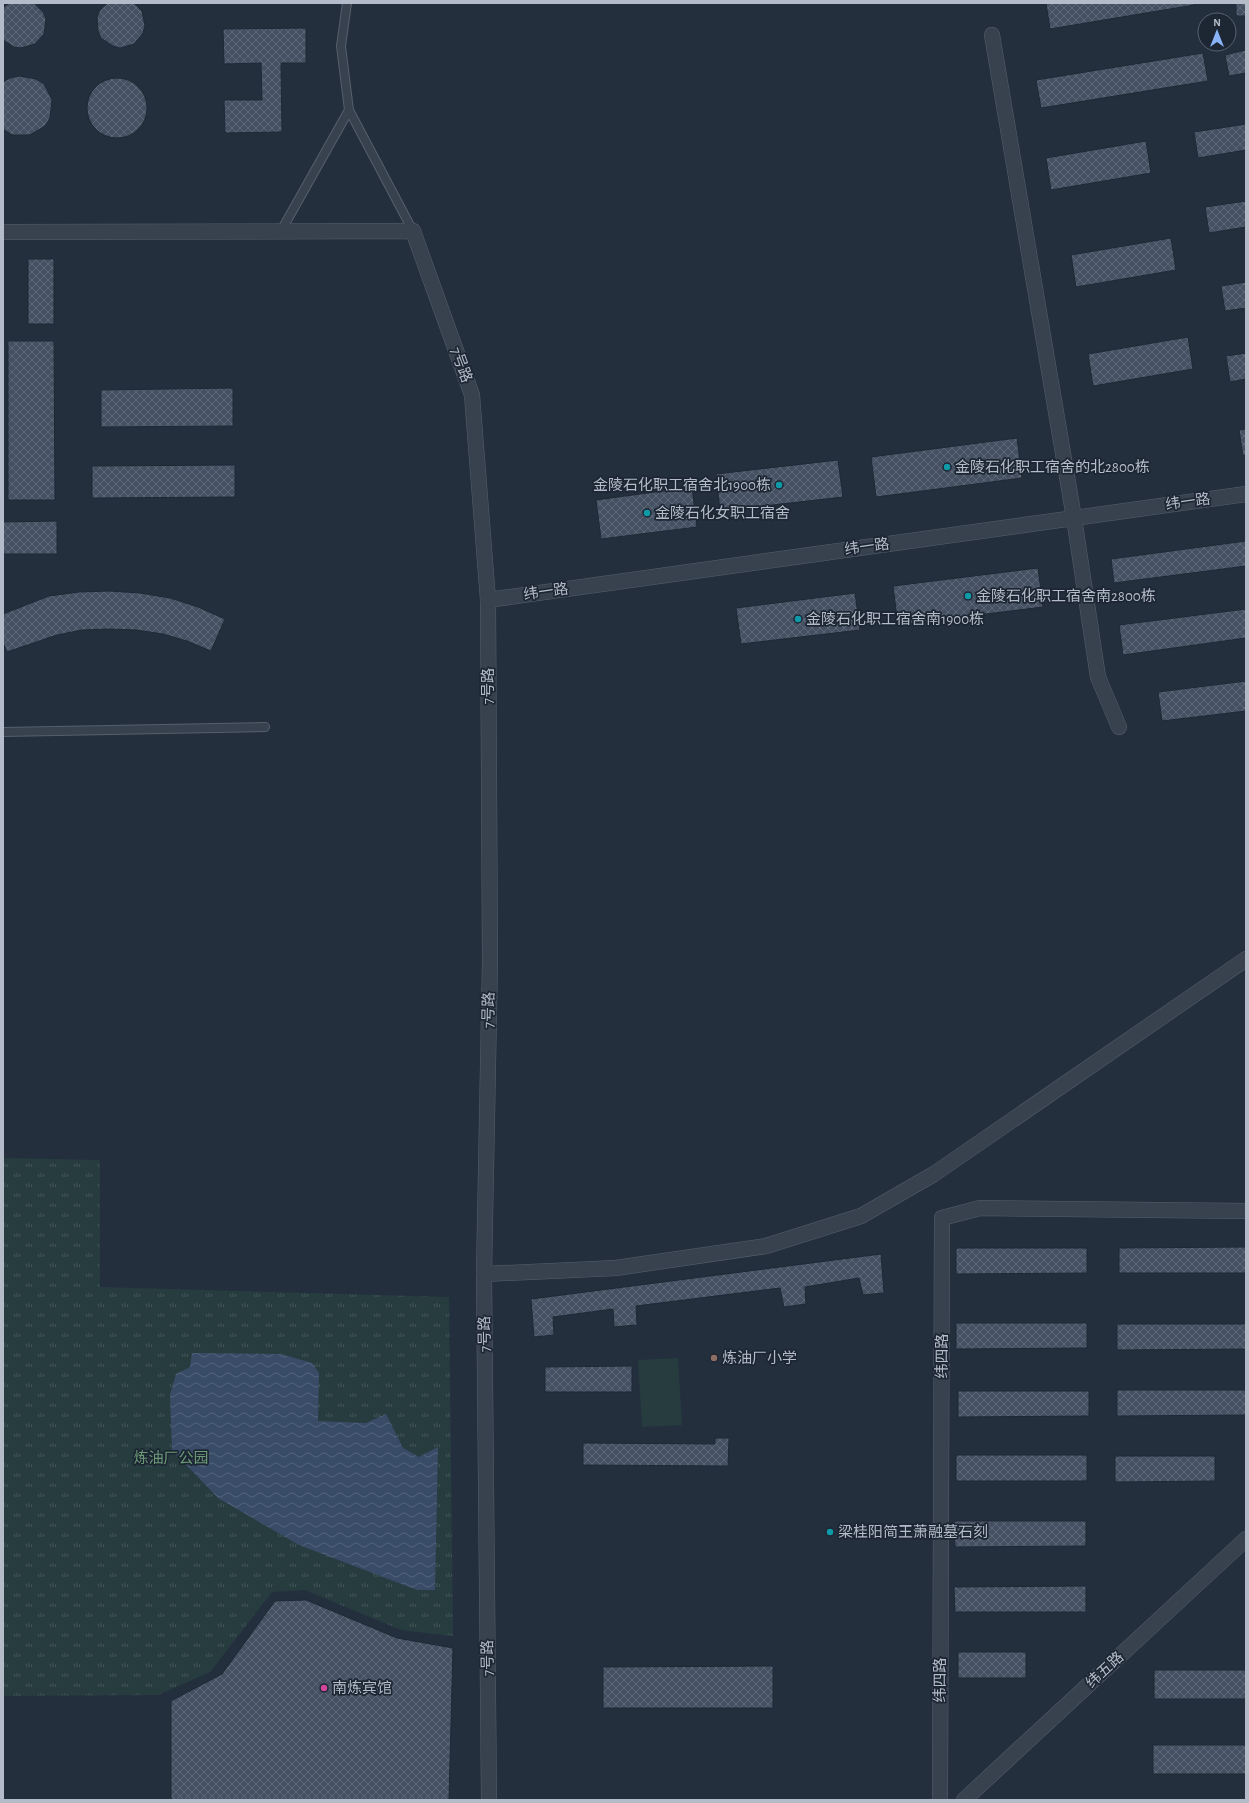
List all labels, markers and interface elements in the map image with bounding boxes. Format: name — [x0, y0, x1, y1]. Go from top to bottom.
north arrow — [1197, 12, 1237, 52]
text: N — [1213, 17, 1221, 28]
street label: 7号路 — [448, 345, 475, 385]
place label: 金陵石化职工宿舍的北2800栋 — [955, 458, 1150, 475]
marker: 金陵石化职工宿舍的北2800栋 — [942, 462, 952, 472]
place label: 金陵石化职工宿舍北1900栋 — [593, 476, 771, 493]
marker: 金陵石化职工宿舍北1900栋 — [774, 480, 784, 490]
street label: 纬一路 — [1165, 490, 1211, 513]
place label: 金陵石化女职工宿舍 — [655, 504, 790, 521]
marker: 金陵石化女职工宿舍 — [642, 508, 652, 518]
street label: 纬一路 — [844, 535, 890, 558]
street label: 纬一路 — [523, 580, 569, 603]
place label: 金陵石化职工宿舍南2800栋 — [976, 587, 1156, 604]
marker: 金陵石化职工宿舍南2800栋 — [963, 591, 973, 601]
place label: 金陵石化职工宿舍南1900栋 — [806, 610, 984, 627]
marker: 金陵石化职工宿舍南1900栋 — [793, 614, 803, 624]
street label: 7号路 — [480, 668, 496, 704]
street label: 7号路 — [480, 992, 497, 1028]
street label: 7号路 — [476, 1316, 493, 1352]
street label: 纬四路 — [934, 1333, 950, 1379]
place label: 炼油厂小学 — [722, 1349, 797, 1366]
marker: 炼油厂小学 — [709, 1353, 719, 1363]
park label: 炼油厂公园 — [133, 1449, 209, 1466]
place label: 梁桂阳简王萧融墓石刻 — [838, 1523, 988, 1540]
marker: 梁桂阳简王萧融墓石刻 — [825, 1527, 835, 1537]
street label: 7号路 — [479, 1640, 496, 1676]
street label: 纬五路 — [1083, 1648, 1127, 1691]
street label: 纬四路 — [932, 1657, 948, 1703]
place label: 南炼宾馆 — [332, 1679, 392, 1696]
marker: 南炼宾馆 — [319, 1683, 329, 1693]

